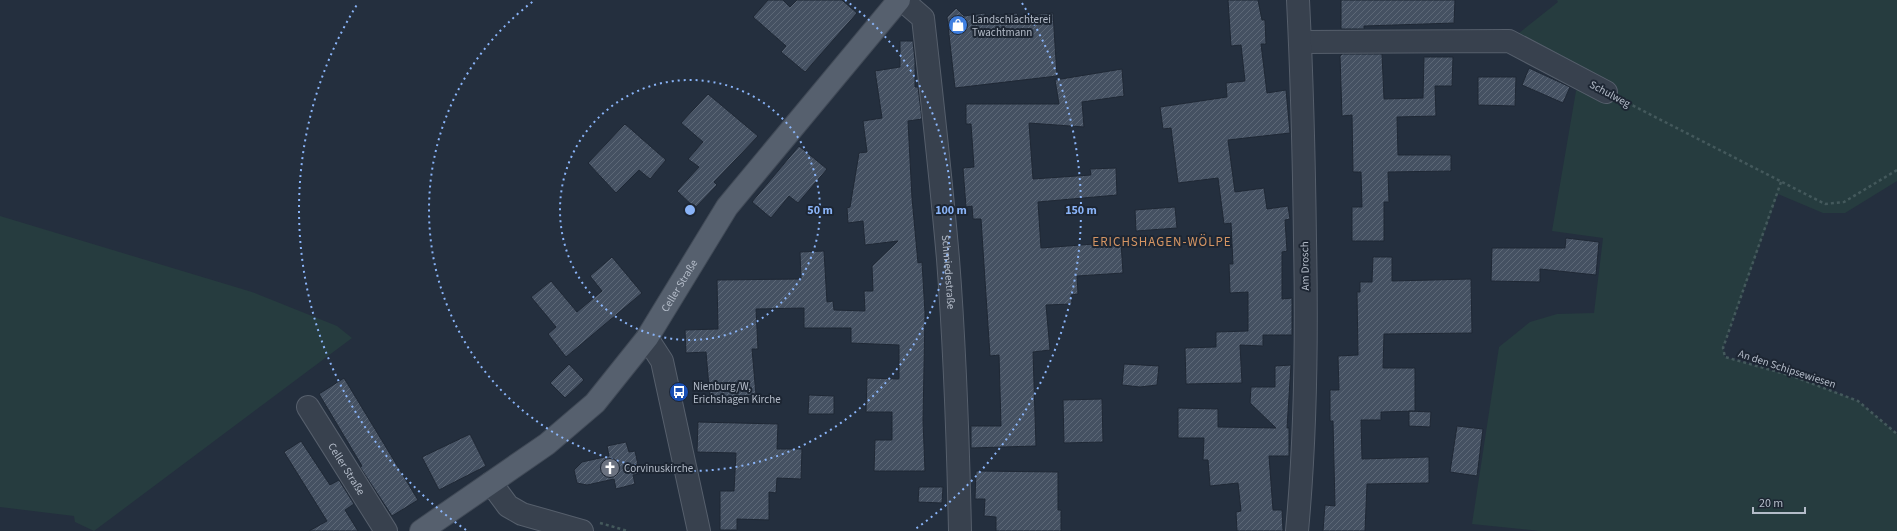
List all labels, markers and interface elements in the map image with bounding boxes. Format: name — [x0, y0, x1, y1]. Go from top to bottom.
place label: Landschlachterei Twachtmann — [972, 12, 1051, 40]
shop icon: Landschlachterei Twachtmann — [947, 14, 969, 36]
street label: Schulweg — [1587, 77, 1634, 111]
text: 50 m — [807, 202, 833, 219]
text: 100 m — [935, 202, 967, 219]
text: 150 m — [1065, 202, 1097, 219]
centre of rings — [683, 203, 697, 217]
district label: ERICHSHAGEN-WÖLPE — [1092, 233, 1232, 251]
street label: Schmiedestraße — [938, 234, 959, 310]
street label: Am Drosch — [1297, 241, 1313, 291]
street label: Celler Straße — [657, 256, 701, 315]
street label: An den Schipsewiesen — [1736, 346, 1838, 392]
place label: Nienburg/W, Erichshagen Kirche — [693, 379, 781, 407]
bus stop icon: Nienburg/W, Erichshagen Kirche — [668, 381, 690, 403]
street label: Celler Straße — [325, 440, 369, 498]
church icon: Corvinuskirche — [599, 457, 621, 479]
place label: Corvinuskirche — [624, 461, 694, 476]
scale bar — [1753, 489, 1805, 515]
text: 20 m — [1759, 495, 1783, 512]

